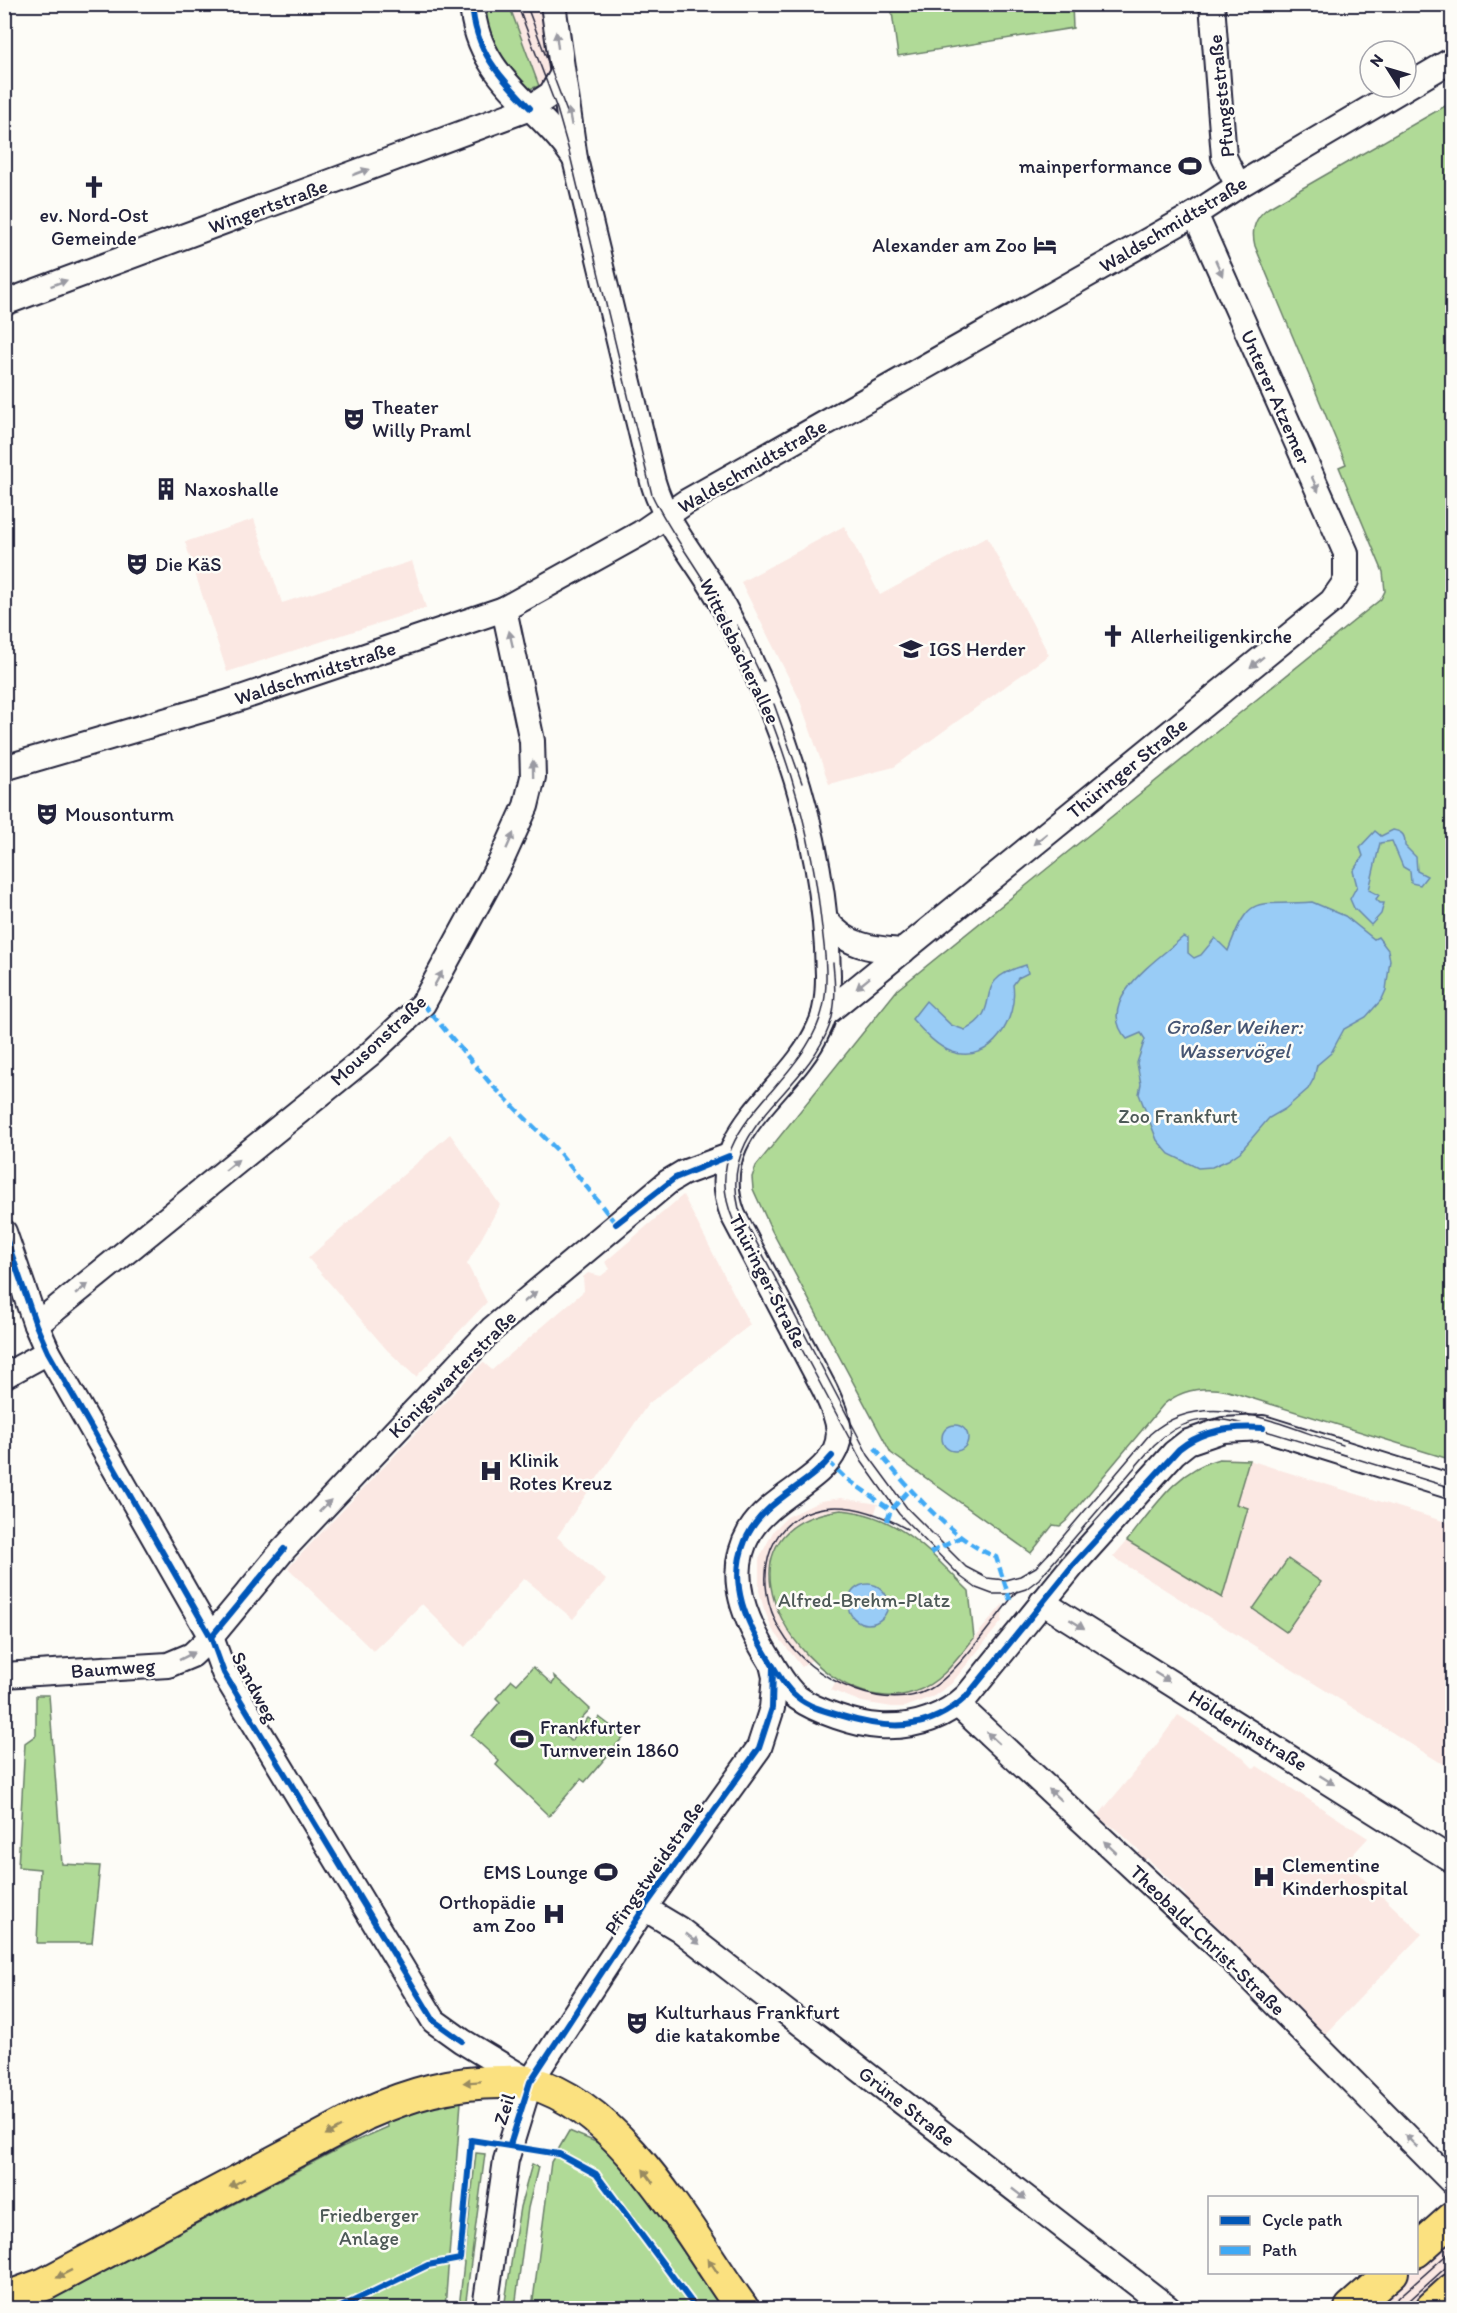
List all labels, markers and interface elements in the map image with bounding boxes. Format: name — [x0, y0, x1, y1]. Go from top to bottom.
one-way arrow — [552, 30, 562, 49]
street label: Pfungststraße — [1203, 33, 1239, 159]
north arrow — [1358, 39, 1418, 99]
text: N — [1366, 50, 1387, 70]
one-way arrow — [565, 107, 574, 126]
sports icon: mainperformance — [1177, 153, 1203, 179]
place label: mainperformance — [1019, 154, 1172, 178]
one-way arrow — [352, 167, 370, 177]
street label: Waldschmidtstraße — [1095, 170, 1251, 278]
street label: Wingertstraße — [205, 173, 331, 239]
church icon: ev. Nord-Ost Gemeinde — [81, 174, 107, 200]
place label: ev. Nord-Ost Gemeinde — [39, 203, 149, 250]
hotel icon: Alexander am Zoo — [1032, 232, 1058, 258]
place label: Alexander am Zoo — [872, 233, 1027, 257]
one-way arrow — [1214, 259, 1223, 276]
one-way arrow — [51, 277, 69, 287]
street label: Unterer Atzemer — [1236, 326, 1317, 468]
place label: Theater Willy Praml — [372, 395, 471, 442]
theatre icon: Theater Willy Praml — [341, 406, 367, 432]
street label: Waldschmidtstraße — [673, 414, 831, 518]
building icon: Naxoshalle — [153, 476, 179, 502]
one-way arrow — [1310, 476, 1320, 494]
place label: Naxoshalle — [184, 477, 279, 501]
theatre icon: Die KäS — [124, 551, 150, 577]
place label: Die KäS — [155, 552, 222, 576]
street label: Wittelsbacherallee — [694, 574, 786, 728]
church icon: Allerheiligenkirche — [1100, 623, 1126, 649]
place label: Allerheiligenkirche — [1131, 624, 1292, 648]
one-way arrow — [506, 629, 516, 648]
street label: Waldschmidtstraße — [231, 636, 399, 710]
school or university icon: IGS Herder — [898, 636, 924, 662]
place label: IGS Herder — [929, 637, 1026, 661]
one-way arrow — [1249, 656, 1264, 668]
street label: Thüringer Straße — [1062, 712, 1192, 824]
one-way arrow — [528, 759, 538, 778]
theatre icon: Mousonturm — [34, 801, 60, 827]
place label: Mousonturm — [65, 802, 174, 826]
one-way arrow — [1032, 832, 1048, 845]
one-way arrow — [506, 833, 515, 850]
one-way arrow — [433, 970, 443, 987]
one-way arrow — [856, 977, 871, 989]
street label: Mousonstraße — [325, 989, 431, 1091]
water label: Großer Weiher: Wasservögel — [1165, 1014, 1303, 1063]
park label: Zoo Frankfurt — [1118, 1104, 1238, 1128]
one-way arrow — [224, 1158, 240, 1171]
street label: Thüringer Straße — [724, 1210, 812, 1352]
one-way arrow — [74, 1283, 89, 1296]
one-way arrow — [522, 1291, 538, 1304]
street label: Königswarterstraße — [383, 1305, 521, 1443]
place label: Klinik Rotes Kreuz — [509, 1448, 613, 1495]
hospital icon: Klinik Rotes Kreuz — [478, 1458, 504, 1484]
one-way arrow — [317, 1499, 331, 1513]
park label: Alfred-Brehm-Platz — [778, 1588, 951, 1612]
one-way arrow — [1069, 1618, 1085, 1629]
street label: Sandweg — [226, 1647, 284, 1727]
one-way arrow — [178, 1651, 195, 1661]
street label: Baumweg — [70, 1653, 157, 1683]
one-way arrow — [1154, 1671, 1170, 1682]
street label: Hölderlinstraße — [1184, 1684, 1312, 1776]
place label: Frankfurter Turnverein 1860 — [540, 1715, 679, 1762]
sports icon: Frankfurter Turnverein 1860 — [509, 1726, 535, 1752]
one-way arrow — [986, 1732, 1001, 1745]
one-way arrow — [1319, 1775, 1336, 1786]
one-way arrow — [1047, 1788, 1062, 1802]
street label: Pfingstweidstraße — [599, 1797, 709, 1939]
one-way arrow — [1104, 1840, 1118, 1854]
place label: Clementine Kinderhospital — [1282, 1853, 1408, 1900]
sports icon: EMS Lounge — [593, 1859, 619, 1885]
place label: EMS Lounge — [483, 1860, 588, 1884]
street label: Theobald-Christ-Straße — [1125, 1860, 1291, 2020]
hospital icon: Clementine Kinderhospital — [1251, 1864, 1277, 1890]
place label: Orthopädie am Zoo — [439, 1890, 536, 1937]
hospital icon: Orthopädie am Zoo — [541, 1901, 567, 1927]
one-way arrow — [685, 1933, 701, 1946]
place label: Kulturhaus Frankfurt die katakombe — [655, 2000, 840, 2047]
theatre icon: Kulturhaus Frankfurt die katakombe — [624, 2010, 650, 2036]
street label: Grüne Straße — [854, 2061, 960, 2151]
one-way arrow — [462, 2078, 481, 2087]
street label: Zeil — [488, 2090, 520, 2128]
one-way arrow — [324, 2126, 341, 2136]
one-way arrow — [1405, 2134, 1419, 2148]
one-way arrow — [643, 2169, 655, 2184]
one-way arrow — [228, 2178, 245, 2188]
one-way arrow — [1012, 2187, 1027, 2199]
legend — [1208, 2196, 1418, 2274]
park label: Friedberger Anlage — [319, 2203, 419, 2250]
text: Cycle path — [1262, 2209, 1343, 2231]
text: Path — [1262, 2239, 1297, 2261]
one-way arrow — [708, 2258, 719, 2274]
one-way arrow — [56, 2269, 73, 2279]

